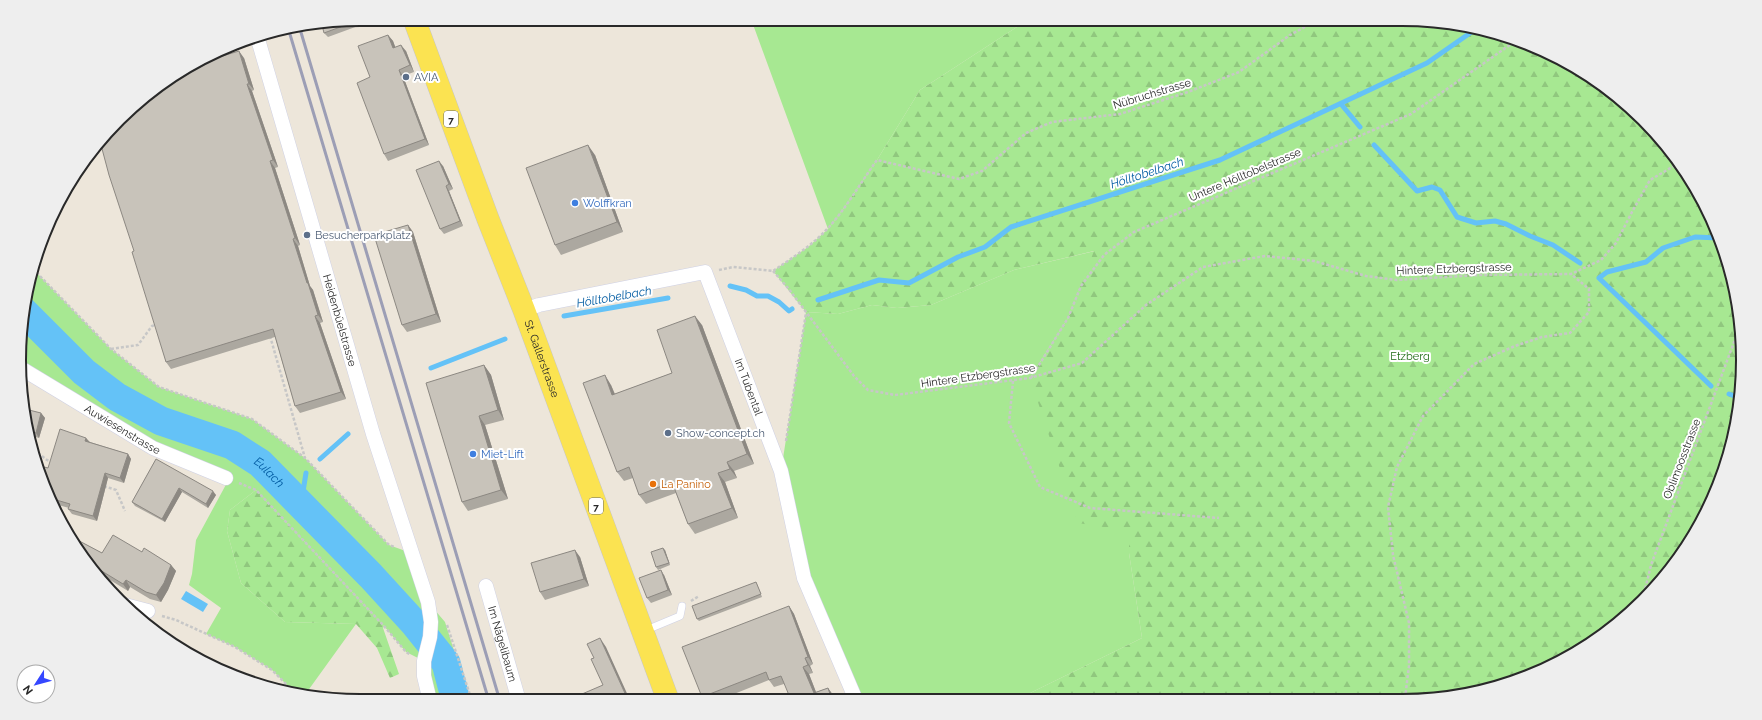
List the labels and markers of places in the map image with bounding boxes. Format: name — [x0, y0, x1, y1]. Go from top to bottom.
place label: AVIA — [414, 71, 439, 84]
marker: AVIA — [401, 72, 411, 82]
place label: Wolffkran — [583, 197, 632, 210]
marker: Wolffkran — [570, 198, 580, 208]
place label: Besucherparkplatz — [315, 229, 411, 242]
marker: Besucherparkplatz — [302, 230, 312, 240]
place label: Show-concept.ch — [676, 427, 765, 440]
marker: Show-concept.ch — [663, 428, 673, 438]
place label: Miet-Lift — [481, 448, 524, 461]
marker: Miet-Lift — [468, 449, 478, 459]
place label: La Panino — [661, 478, 711, 491]
marker: La Panino — [648, 479, 658, 489]

